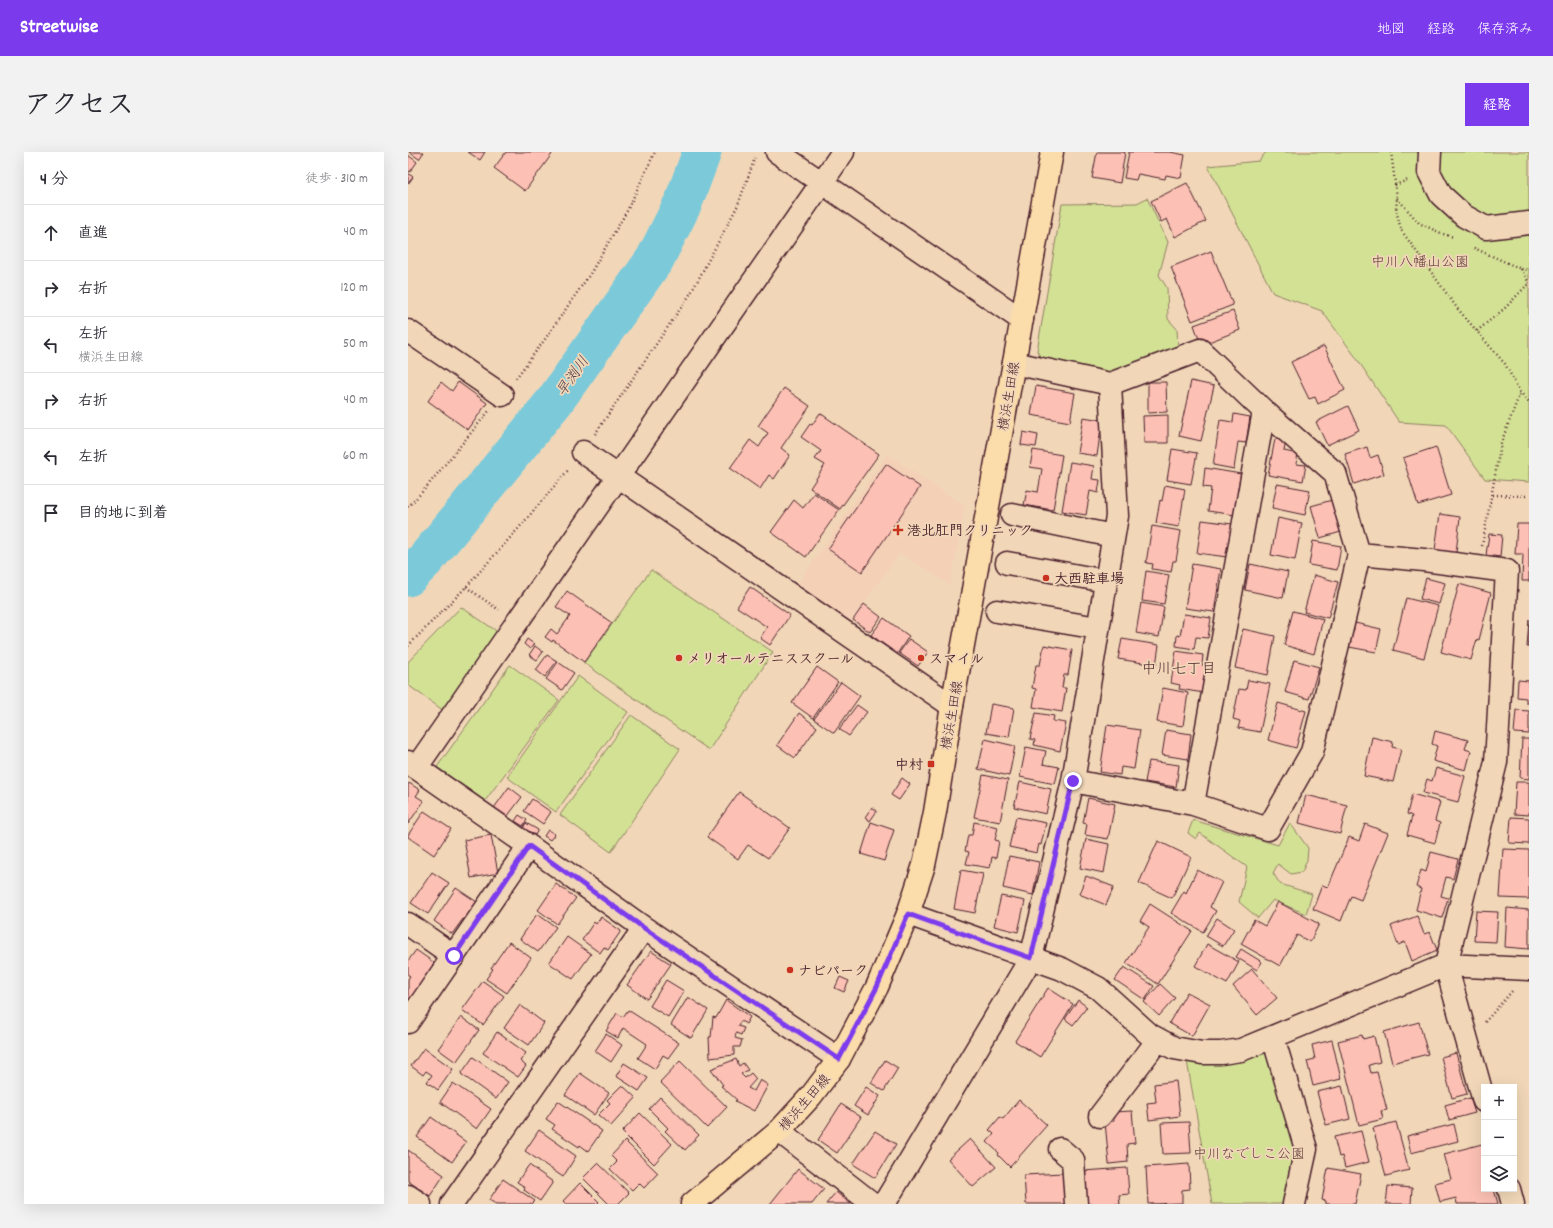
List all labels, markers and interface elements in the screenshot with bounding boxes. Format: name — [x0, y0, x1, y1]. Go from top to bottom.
text: Streetwise — [20, 15, 98, 42]
text: 地図 — [1377, 20, 1405, 40]
text: 経路 — [1427, 20, 1455, 40]
text: 保存済み — [1477, 20, 1533, 40]
button: 経路 — [1465, 83, 1529, 126]
text: アクセス — [24, 88, 134, 128]
text: 4 分 — [40, 169, 68, 193]
text: 徒歩 · 310 m — [305, 170, 368, 189]
icon: ahead — [40, 222, 62, 244]
text: 直進 — [78, 223, 108, 245]
text: 40 m — [344, 223, 368, 242]
park label: 中川八幡山公園 — [1371, 253, 1469, 273]
icon: right — [40, 278, 62, 300]
text: 右折 — [78, 279, 108, 301]
text: 120 m — [340, 279, 368, 298]
text: 左折 — [78, 324, 108, 346]
icon: left — [40, 334, 62, 356]
text: 50 m — [343, 335, 368, 354]
text: 横浜生田線 — [78, 349, 143, 368]
water label: 早渕川 — [552, 352, 596, 402]
street label: 横浜生田線 — [994, 360, 1026, 433]
icon: right — [40, 390, 62, 412]
text: 右折 — [78, 391, 108, 413]
text: 40 m — [344, 391, 368, 410]
icon: left — [40, 446, 62, 468]
text: 左折 — [78, 447, 108, 469]
text: 60 m — [343, 447, 368, 466]
icon: arrive — [40, 502, 62, 524]
text: 目的地に到着 — [78, 503, 168, 525]
place label: 港北肛門クリニック — [907, 522, 1033, 542]
marker: 港北肛門クリニック — [892, 524, 904, 536]
place label: 大西駐車場 — [1054, 570, 1124, 590]
marker: 大西駐車場 — [1041, 573, 1051, 583]
place label: メリオールテニススクール — [687, 650, 854, 670]
place label: スマイル — [929, 650, 984, 670]
marker: メリオールテニススクール — [674, 653, 684, 663]
marker: スマイル — [916, 653, 926, 663]
district label: 中川七丁目 — [1141, 659, 1217, 681]
street label: 横浜生田線 — [937, 679, 969, 752]
place label: 中村 — [895, 756, 923, 776]
marker: 中村 — [926, 759, 936, 769]
route end — [1064, 772, 1082, 790]
route start — [445, 947, 463, 965]
place label: ナビパーク — [798, 962, 868, 982]
marker: ナビパーク — [785, 965, 795, 975]
street label: 横浜生田線 — [775, 1070, 836, 1136]
map controls — [1481, 1084, 1517, 1192]
button: + — [1481, 1084, 1517, 1120]
button: − — [1481, 1120, 1517, 1156]
park label: 中川なでしこ公園 — [1193, 1145, 1305, 1165]
button: layers — [1481, 1156, 1517, 1192]

